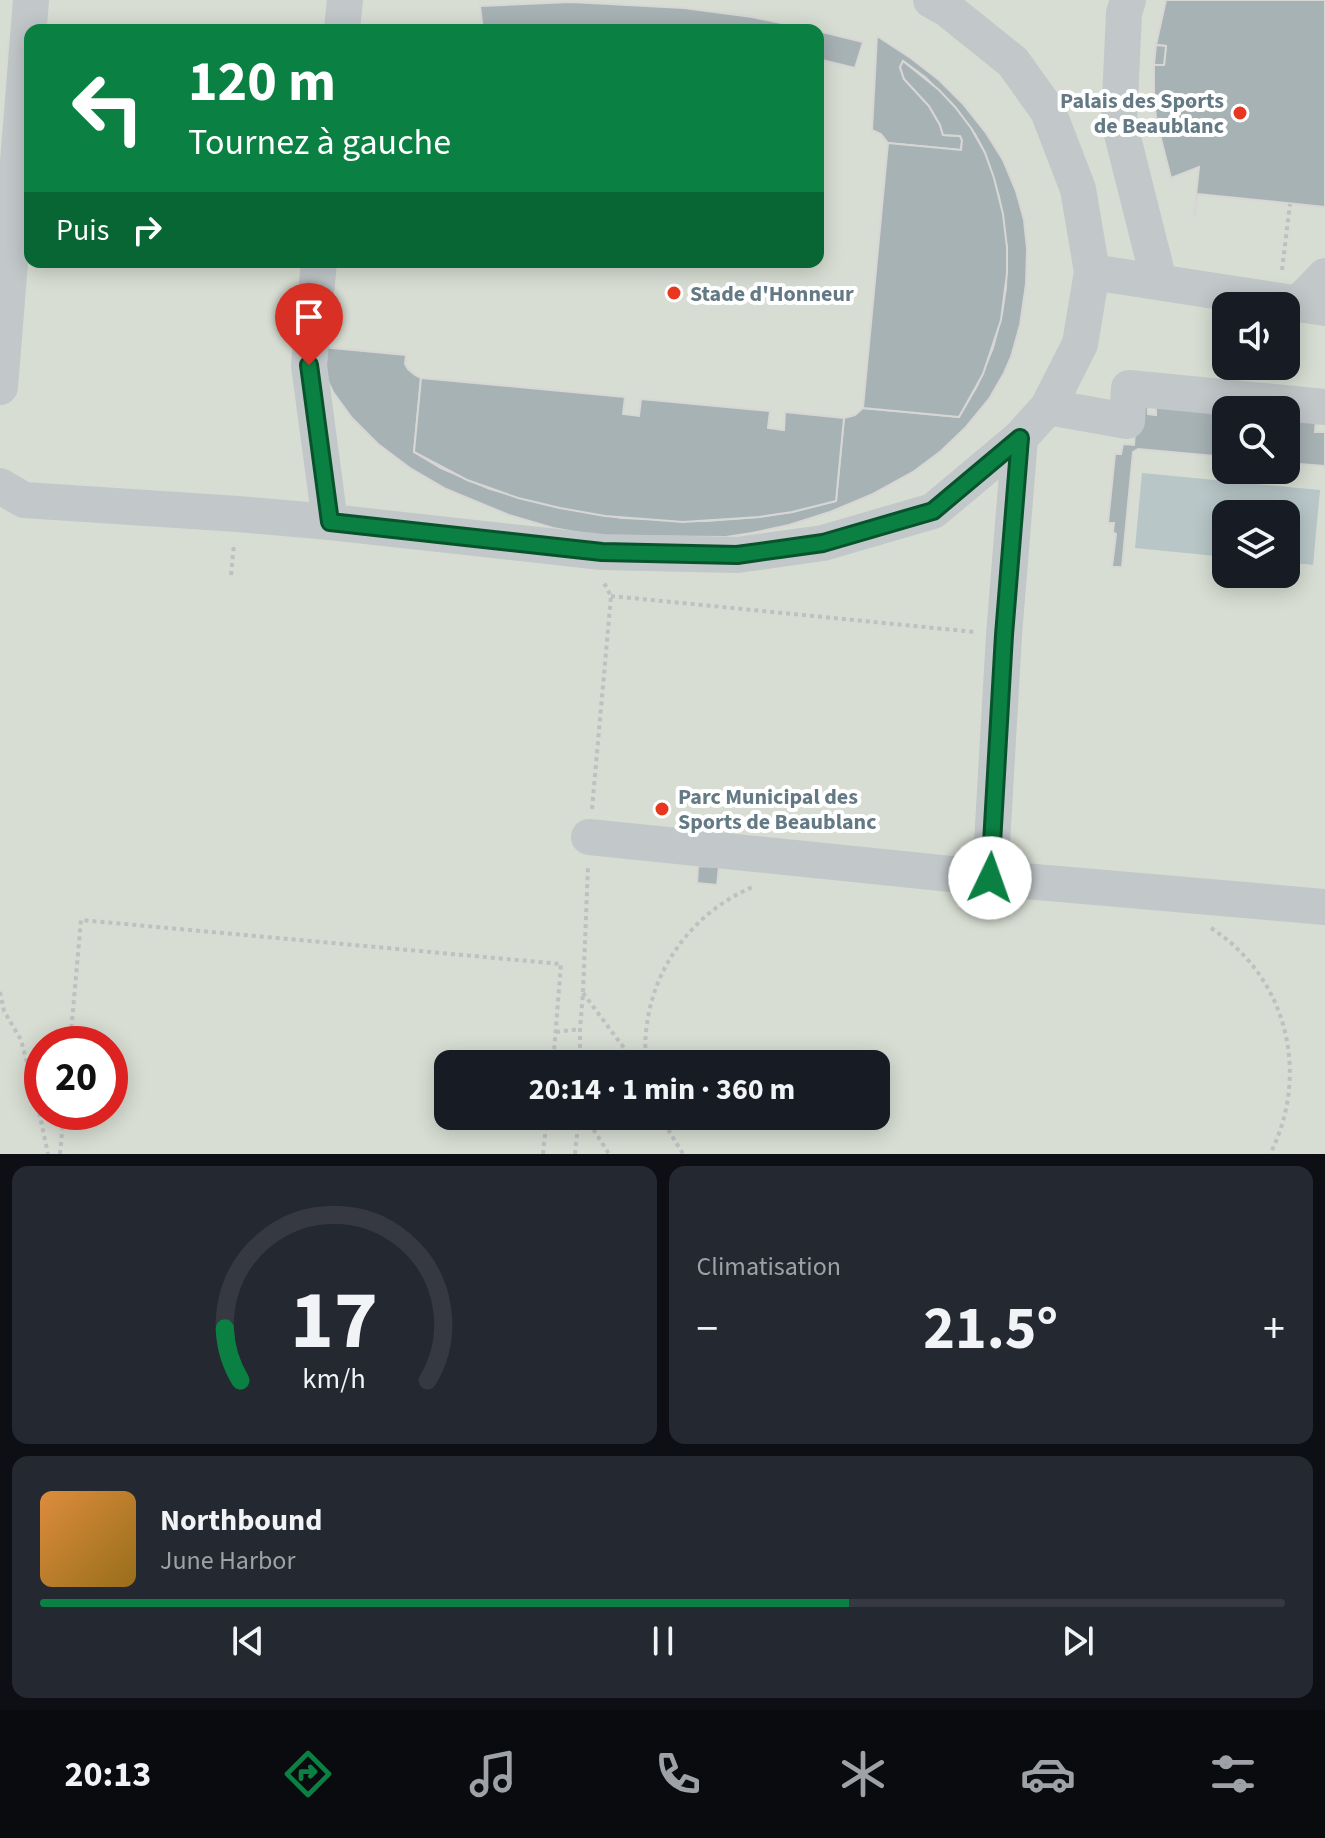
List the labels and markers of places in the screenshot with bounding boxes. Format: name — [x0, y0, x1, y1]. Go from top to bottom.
place label: Palais des Sports de Beaublanc — [1060, 85, 1224, 142]
marker: Palais des Sports de Beaublanc — [1231, 104, 1249, 122]
place label: Stade d'Honneur — [690, 278, 854, 310]
pin — [275, 283, 343, 365]
marker: Stade d'Honneur — [665, 284, 683, 302]
place label: Parc Municipal des Sports de Beaublanc — [678, 781, 876, 838]
marker: Parc Municipal des Sports de Beaublanc — [653, 800, 671, 818]

